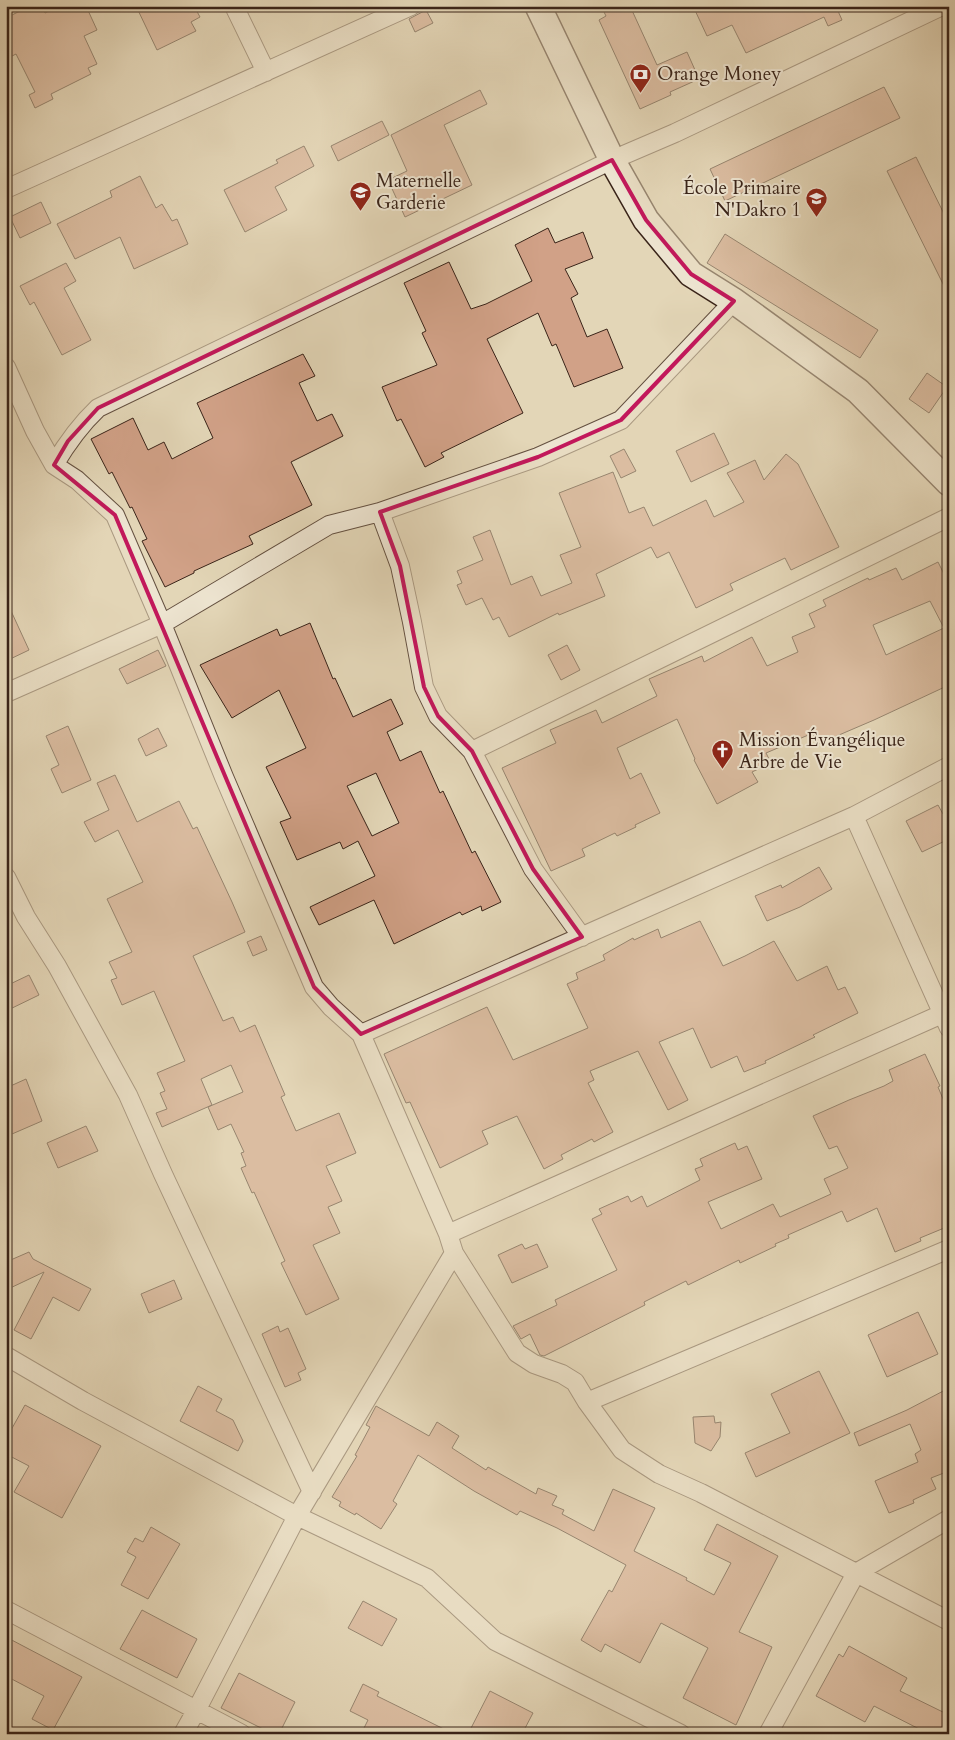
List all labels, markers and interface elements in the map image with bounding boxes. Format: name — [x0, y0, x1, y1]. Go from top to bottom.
place label: Orange Money — [657, 61, 781, 87]
bank icon: Orange Money — [629, 62, 653, 93]
place label: Maternelle Garderie — [376, 168, 461, 216]
place label: École Primaire N'Dakro 1 — [683, 175, 801, 223]
school or university icon: Maternelle Garderie — [348, 180, 372, 211]
school or university icon: École Primaire N'Dakro 1 — [805, 187, 829, 218]
place label: Mission Évangélique Arbre de Vie — [739, 727, 906, 775]
church icon: Mission Évangélique Arbre de Vie — [711, 739, 735, 770]

